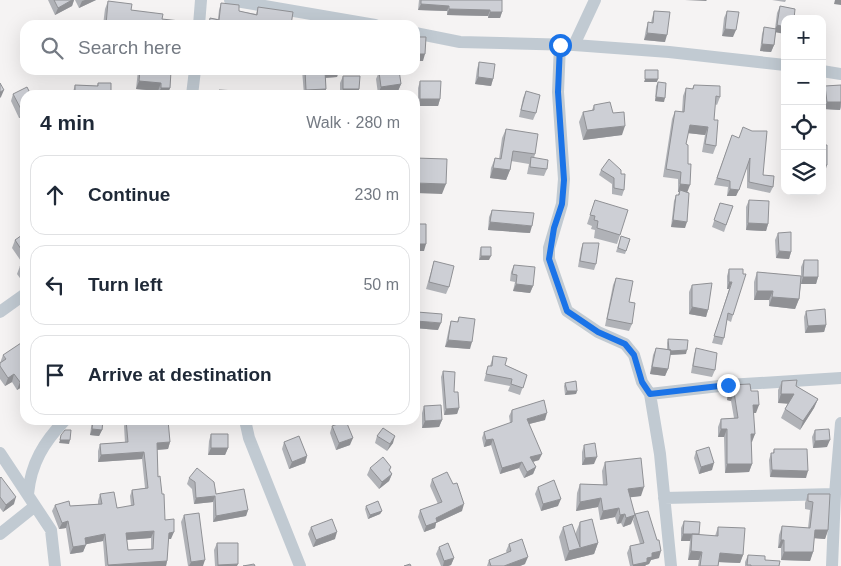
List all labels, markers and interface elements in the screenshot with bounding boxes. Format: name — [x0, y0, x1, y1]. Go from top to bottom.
map controls — [781, 15, 826, 195]
button: + — [781, 15, 826, 60]
search box — [20, 20, 420, 75]
icon: search — [38, 34, 66, 62]
route start — [549, 34, 572, 57]
text: Search here — [78, 37, 182, 58]
button: − — [781, 60, 826, 105]
button: locate — [781, 105, 826, 150]
text: 4 min — [40, 111, 95, 134]
text: Walk · 280 m — [306, 114, 400, 131]
button: layers — [781, 150, 826, 195]
icon: ahead — [41, 181, 69, 209]
text: Continue — [88, 184, 170, 205]
text: 230 m — [355, 186, 399, 203]
icon: left — [41, 271, 69, 299]
text: Turn left — [88, 274, 163, 295]
text: 50 m — [363, 276, 399, 293]
icon: arrive — [41, 361, 69, 389]
text: Arrive at destination — [88, 364, 272, 385]
route end — [717, 374, 740, 397]

